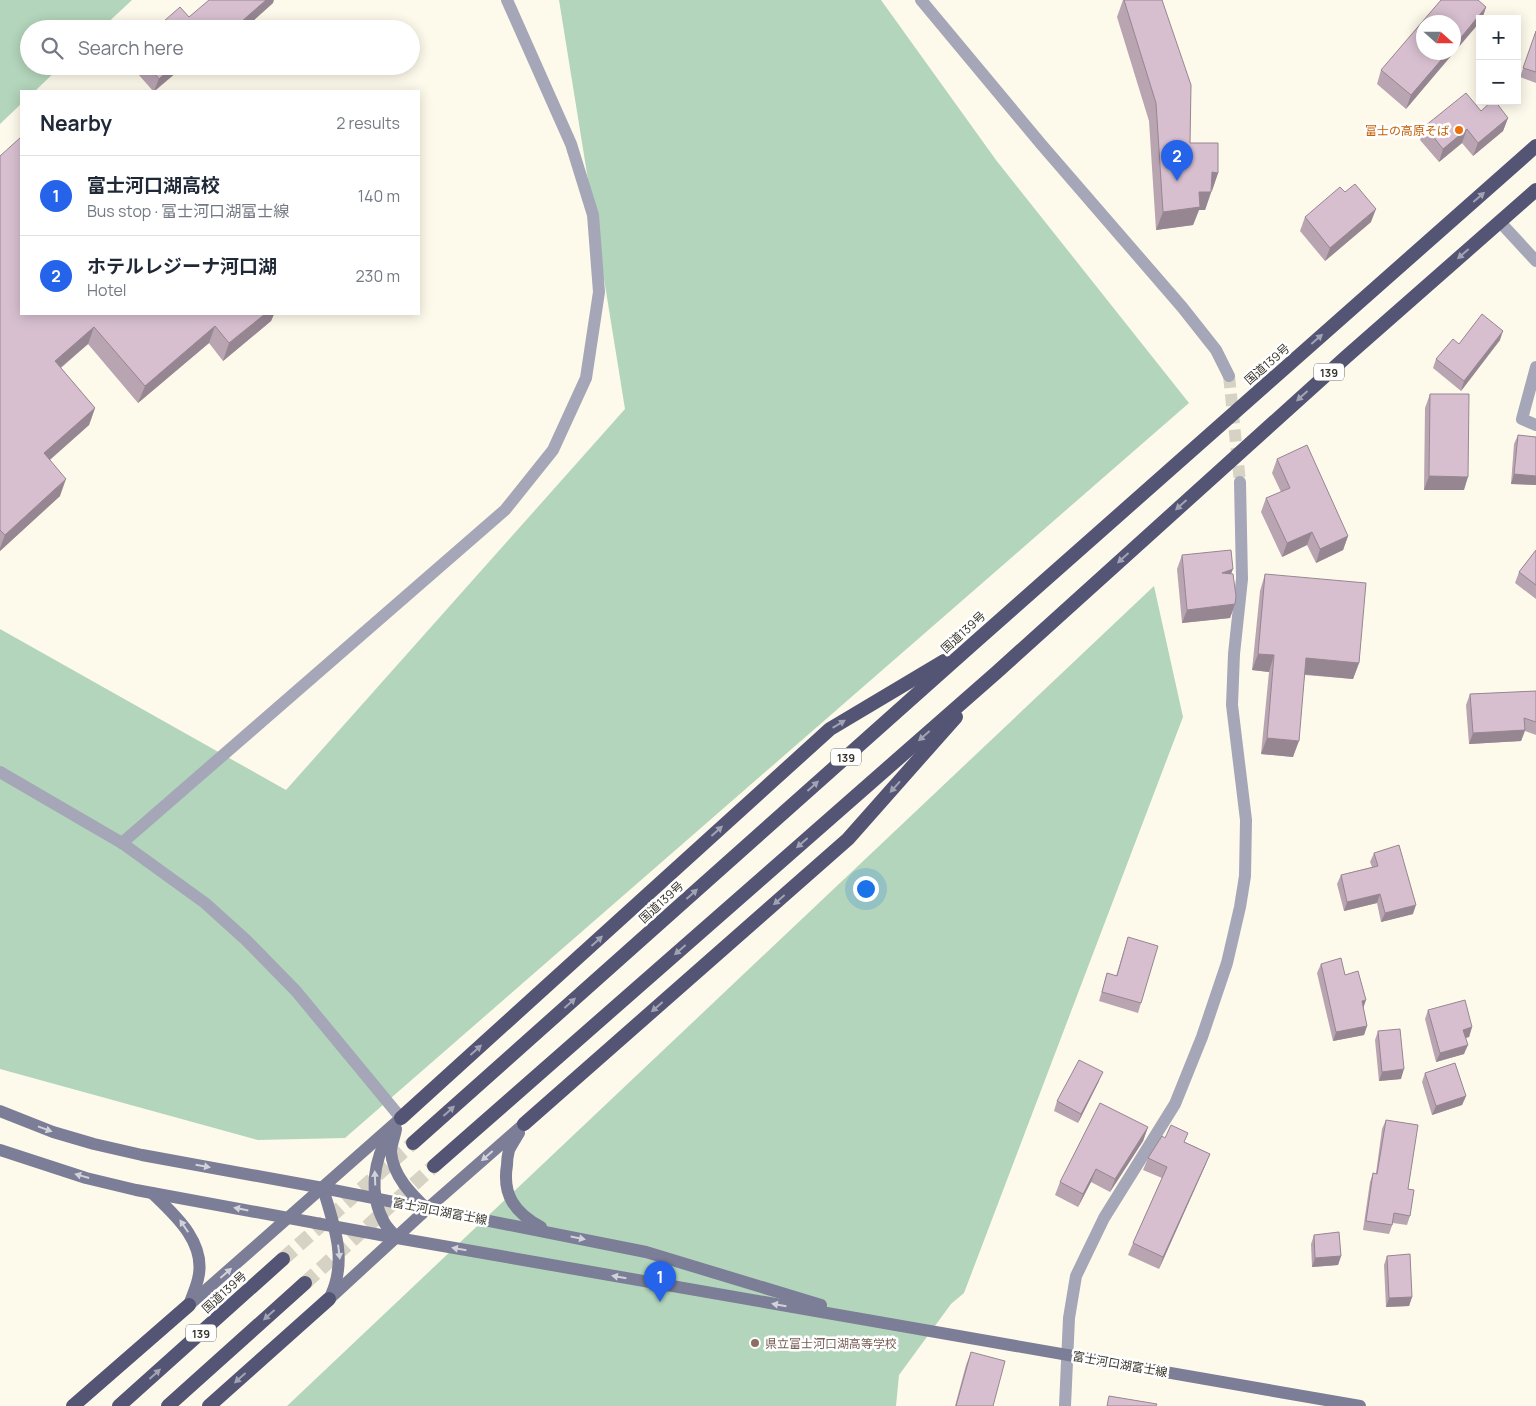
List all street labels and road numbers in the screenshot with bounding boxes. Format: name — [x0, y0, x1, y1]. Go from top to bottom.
street label: 国道139号 — [1241, 340, 1293, 388]
road number: 139 — [1314, 364, 1344, 381]
street label: 国道139号 — [937, 607, 989, 657]
road number: 139 — [831, 749, 861, 766]
street label: 国道139号 — [635, 877, 687, 927]
street label: 富士河口湖富士線 — [391, 1193, 489, 1229]
street label: 国道139号 — [198, 1267, 250, 1317]
road number: 139 — [186, 1325, 216, 1342]
street label: 富士河口湖富士線 — [1071, 1347, 1169, 1381]

